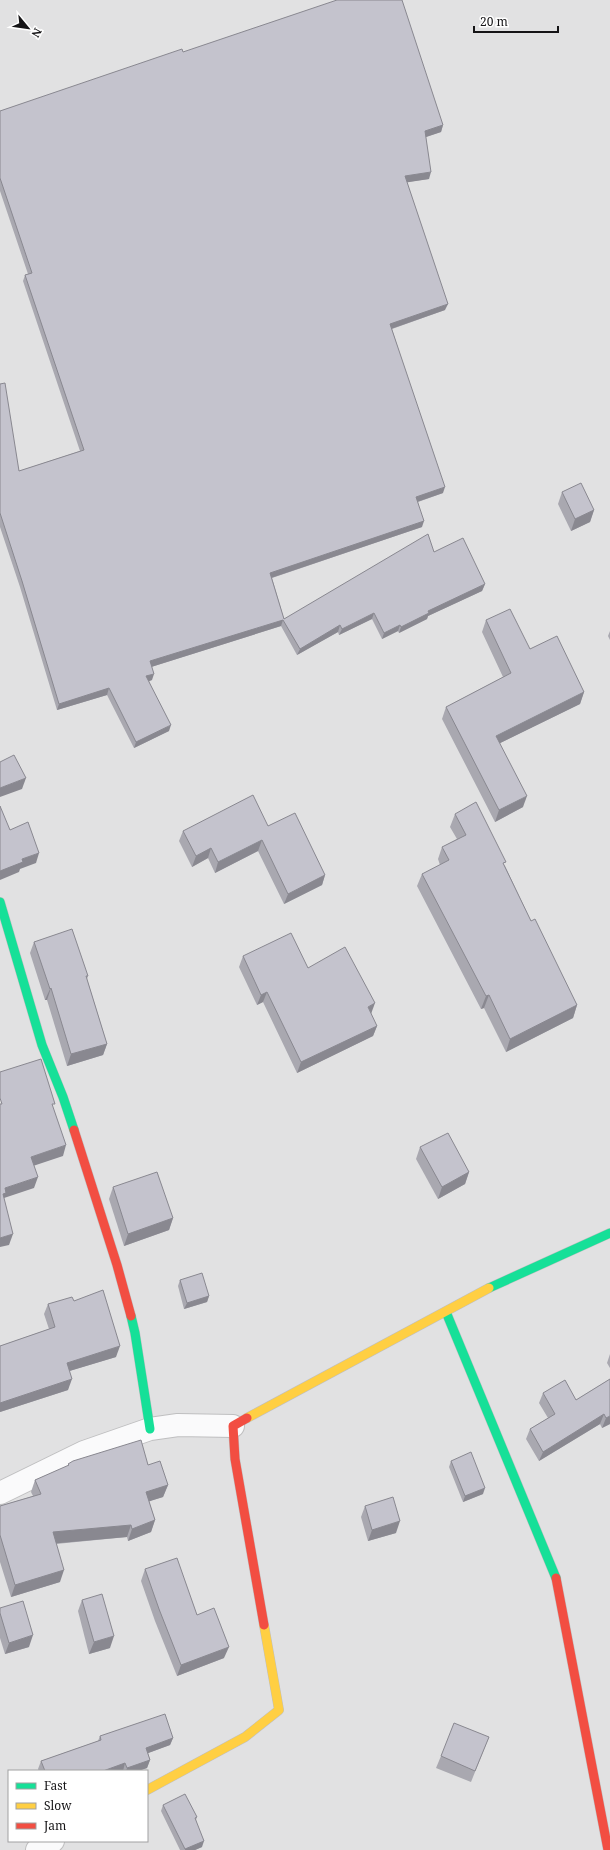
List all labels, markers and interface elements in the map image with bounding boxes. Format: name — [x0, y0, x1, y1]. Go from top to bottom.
north arrow — [8, 8, 48, 48]
scale bar — [474, 8, 558, 34]
text: 20 m — [480, 13, 508, 30]
text: N — [28, 26, 46, 41]
legend — [8, 1770, 148, 1842]
text: Fast — [44, 1777, 67, 1794]
text: Slow — [44, 1797, 72, 1814]
text: Jam — [43, 1817, 66, 1834]

